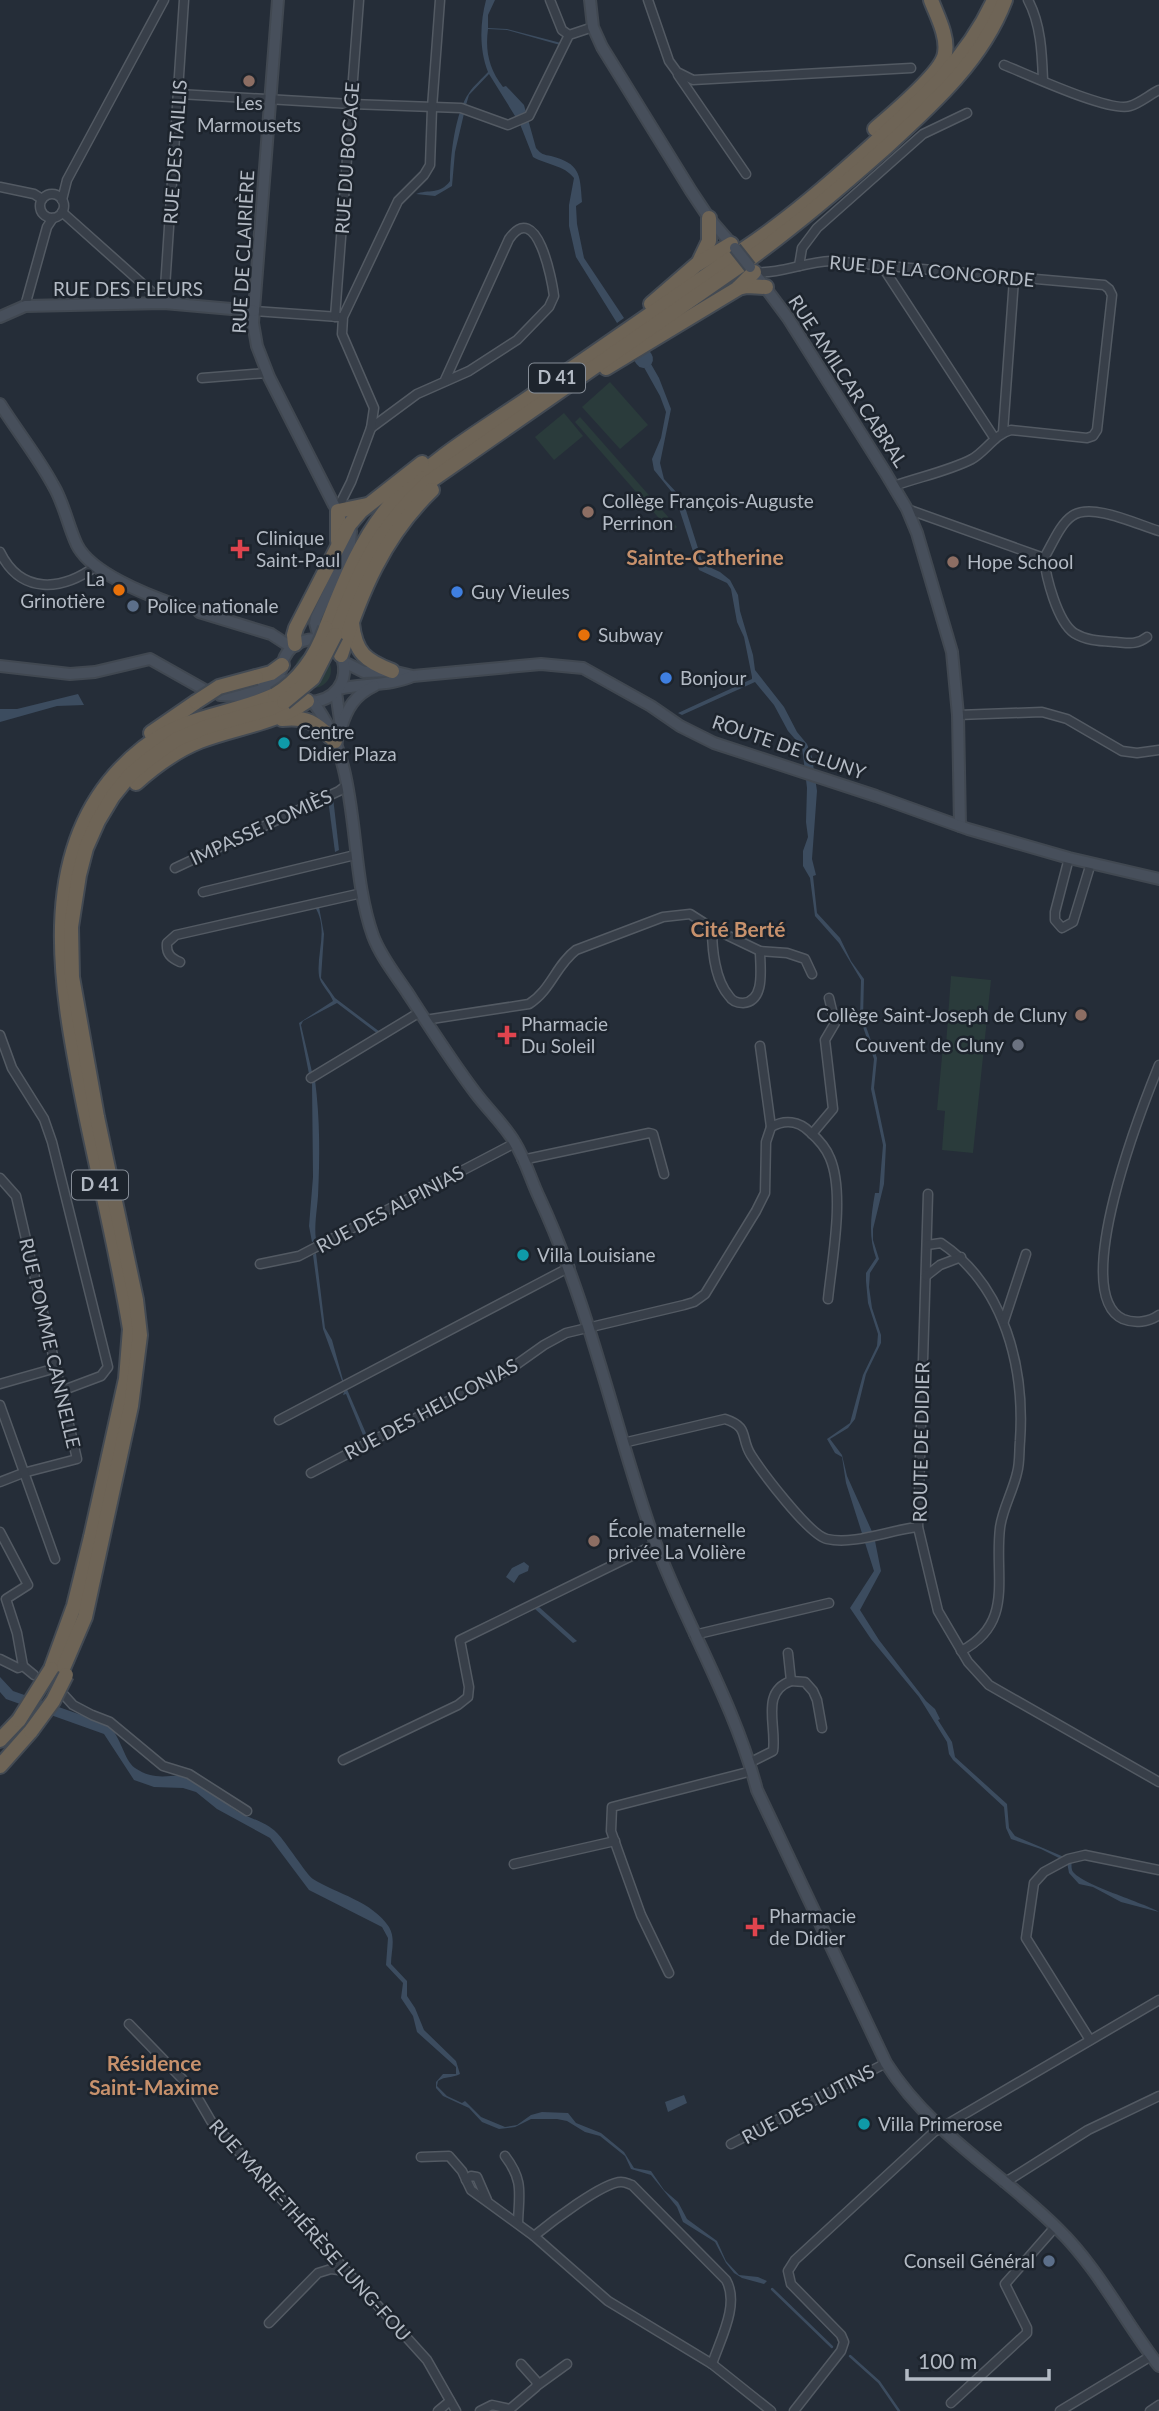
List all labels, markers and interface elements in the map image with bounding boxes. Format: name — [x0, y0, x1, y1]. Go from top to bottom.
marker: Les Marmousets — [241, 73, 257, 89]
street label: RUE DES TAILLIS — [158, 79, 191, 225]
street label: RUE DU BOCAGE — [330, 81, 363, 235]
place label: Les Marmousets — [197, 91, 301, 136]
street label: RUE DE CLAIRIÈRE — [227, 170, 258, 334]
street label: RUE DE LA CONCORDE — [828, 250, 1036, 291]
street label: RUE DES FLEURS — [53, 277, 203, 300]
street label: RUE AMILCAR CABRAL — [784, 290, 913, 471]
road number: D 41 — [529, 364, 585, 392]
place label: Collège François-Auguste Perrinon — [602, 489, 814, 534]
marker: Collège François-Auguste Perrinon — [580, 504, 596, 520]
place label: Clinique Saint-Paul — [256, 526, 340, 571]
marker: Clinique Saint-Paul — [230, 539, 250, 559]
district label: Sainte-Catherine — [626, 544, 784, 569]
place label: Hope School — [967, 550, 1074, 573]
marker: Hope School — [945, 554, 961, 570]
place label: La Grinotière — [20, 567, 105, 612]
place label: Guy Vieules — [471, 580, 570, 603]
marker: La Grinotière — [111, 582, 127, 598]
marker: Guy Vieules — [449, 584, 465, 600]
place label: Police nationale — [147, 594, 278, 617]
marker: Police nationale — [125, 598, 141, 614]
place label: Subway — [598, 623, 663, 646]
marker: Subway — [576, 627, 592, 643]
place label: Bonjour — [680, 666, 746, 689]
marker: Bonjour — [658, 670, 674, 686]
street label: ROUTE DE CLUNY — [709, 710, 869, 784]
place label: Centre Didier Plaza — [298, 720, 397, 765]
marker: Centre Didier Plaza — [276, 735, 292, 751]
street label: IMPASSE POMIÈS — [186, 784, 335, 869]
district label: Cité Berté — [691, 916, 785, 941]
place label: Collège Saint-Joseph de Cluny — [816, 1003, 1067, 1026]
marker: Collège Saint-Joseph de Cluny — [1073, 1007, 1089, 1023]
place label: Pharmacie Du Soleil — [521, 1012, 608, 1057]
marker: Pharmacie Du Soleil — [499, 1027, 515, 1043]
place label: Couvent de Cluny — [855, 1033, 1004, 1056]
marker: Couvent de Cluny — [1010, 1037, 1026, 1053]
street label: RUE DES ALPINIAS — [312, 1160, 468, 1257]
road number: D 41 — [72, 1170, 128, 1200]
street label: RUE POMME CANNELLE — [15, 1235, 86, 1450]
place label: Villa Louisiane — [537, 1243, 656, 1266]
marker: Villa Louisiane — [515, 1247, 531, 1263]
street label: RUE DES HELICONIAS — [340, 1353, 522, 1464]
street label: ROUTE DE DIDIER — [908, 1361, 933, 1523]
place label: École maternelle privée La Volière — [608, 1518, 746, 1563]
marker: École maternelle privée La Volière — [586, 1533, 602, 1549]
place label: Pharmacie de Didier — [769, 1904, 856, 1949]
marker: Pharmacie de Didier — [747, 1919, 763, 1935]
district label: Résidence Saint-Maxime — [89, 2050, 219, 2099]
street label: RUE DES LUTINS — [738, 2059, 878, 2148]
place label: Villa Primerose — [878, 2112, 1003, 2135]
street label: RUE MARIE-THÉRÈSE LUNG-FOU — [205, 2114, 416, 2345]
marker: Villa Primerose — [856, 2116, 872, 2132]
place label: Conseil Général — [904, 2249, 1035, 2272]
marker: Conseil Général — [1041, 2253, 1057, 2269]
scale bar — [907, 2338, 1049, 2382]
text: 100 m — [918, 2348, 977, 2373]

